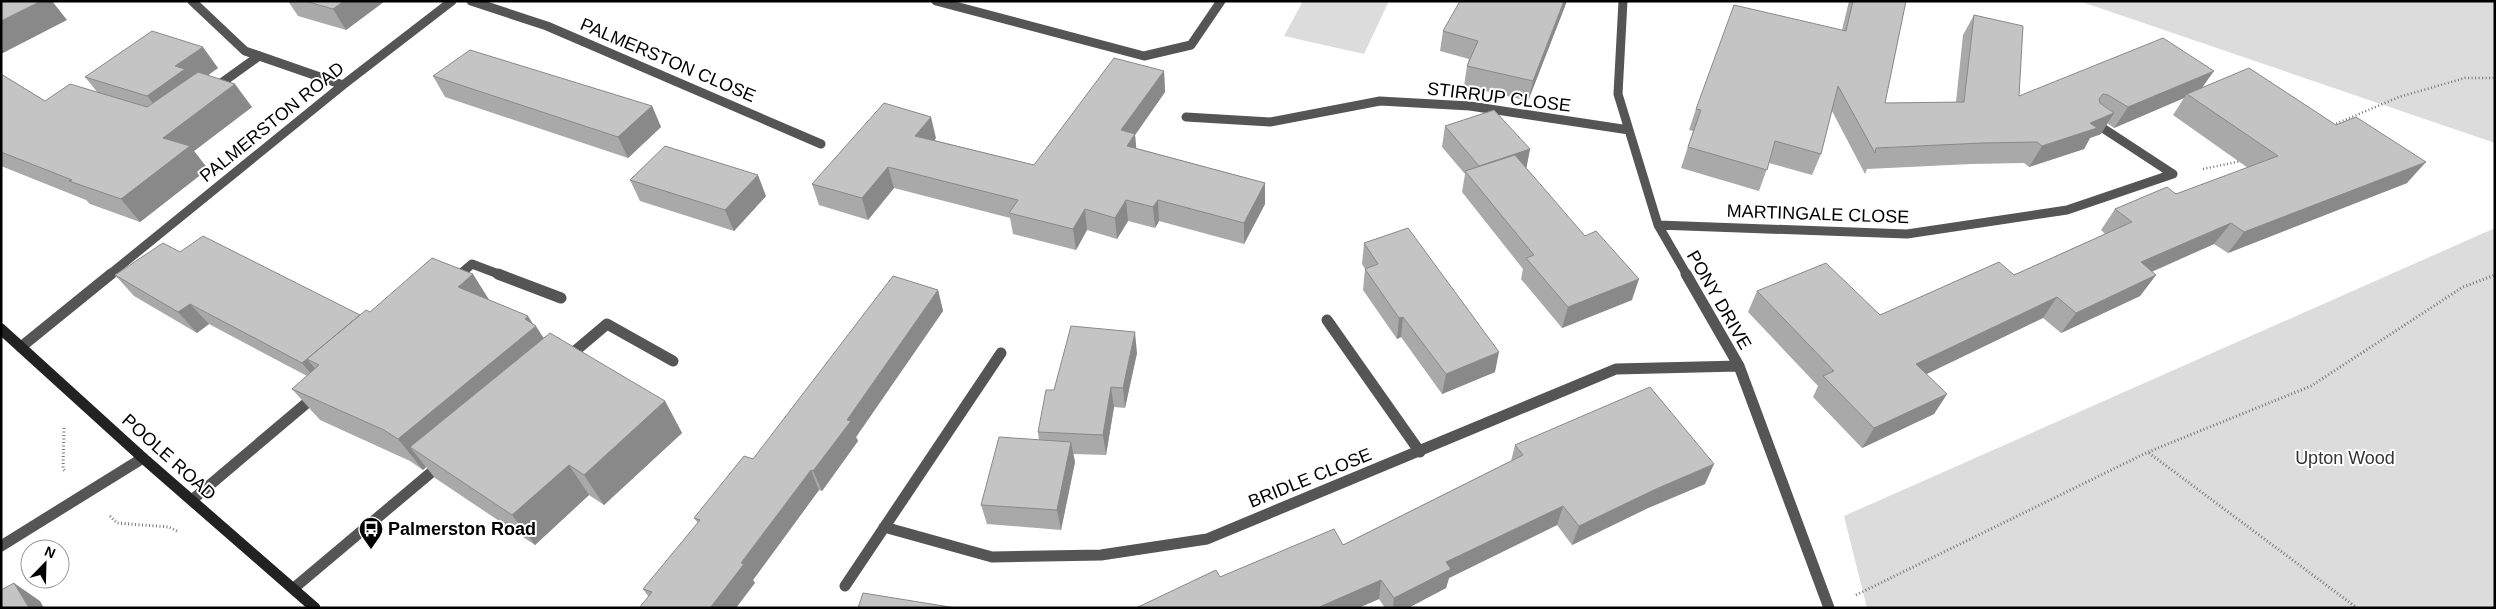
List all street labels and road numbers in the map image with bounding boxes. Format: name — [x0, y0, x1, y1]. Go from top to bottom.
street label: PALMERSTON CLOSE — [577, 14, 759, 106]
street label: PALMERSTON ROAD — [196, 58, 348, 186]
street label: STIRRUP CLOSE — [1426, 78, 1572, 116]
street label: MARTINGALE CLOSE — [1726, 201, 1910, 227]
street label: PONY DRIVE — [1683, 247, 1755, 353]
street label: POOLE ROAD — [118, 410, 220, 504]
street label: BRIDLE CLOSE — [1246, 444, 1374, 512]

